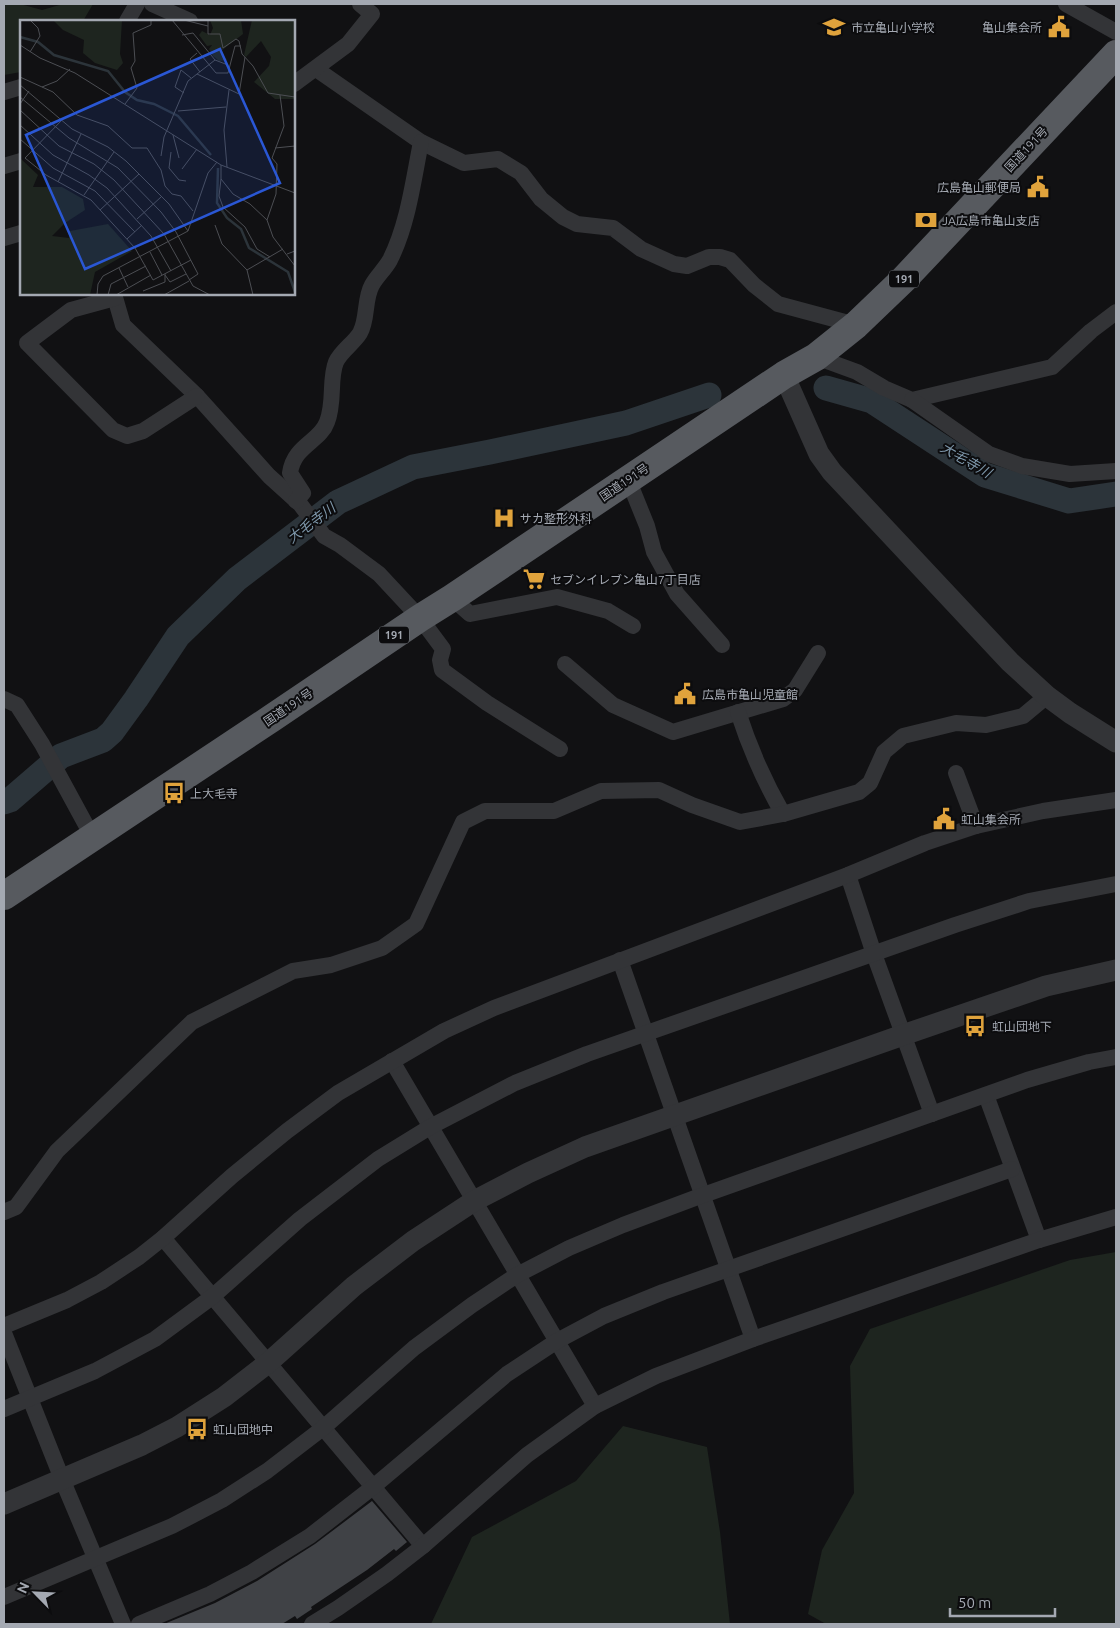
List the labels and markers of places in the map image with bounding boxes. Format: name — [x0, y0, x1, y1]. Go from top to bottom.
school or university icon: 市立亀山小学校 — [821, 14, 847, 40]
public building icon: 亀山集会所 — [1046, 14, 1072, 40]
place label: 市立亀山小学校 — [851, 21, 935, 34]
place label: 亀山集会所 — [982, 21, 1042, 34]
public building icon: 広島亀山郵便局 — [1025, 174, 1051, 200]
place label: 広島亀山郵便局 — [937, 181, 1021, 194]
bank icon: JA広島市亀山支店 — [913, 207, 939, 233]
place label: JA広島市亀山支店 — [942, 214, 1040, 227]
hospital icon: サカ整形外科 — [491, 505, 517, 531]
place label: サカ整形外科 — [520, 512, 592, 525]
supermarket icon: セブンイレブン亀山7丁目店 — [521, 566, 547, 592]
place label: セブンイレブン亀山7丁目店 — [550, 573, 701, 586]
public building icon: 広島市亀山児童館 — [672, 681, 698, 707]
place label: 広島市亀山児童館 — [702, 688, 798, 701]
bus stop icon: 上大毛寺 — [161, 780, 187, 806]
place label: 上大毛寺 — [190, 787, 238, 800]
public building icon: 虹山集会所 — [931, 806, 957, 832]
place label: 虹山集会所 — [961, 813, 1021, 826]
bus stop icon: 虹山団地下 — [962, 1013, 988, 1039]
place label: 虹山団地下 — [992, 1020, 1052, 1033]
bus stop icon: 虹山団地中 — [184, 1416, 210, 1442]
place label: 虹山団地中 — [213, 1423, 273, 1436]

